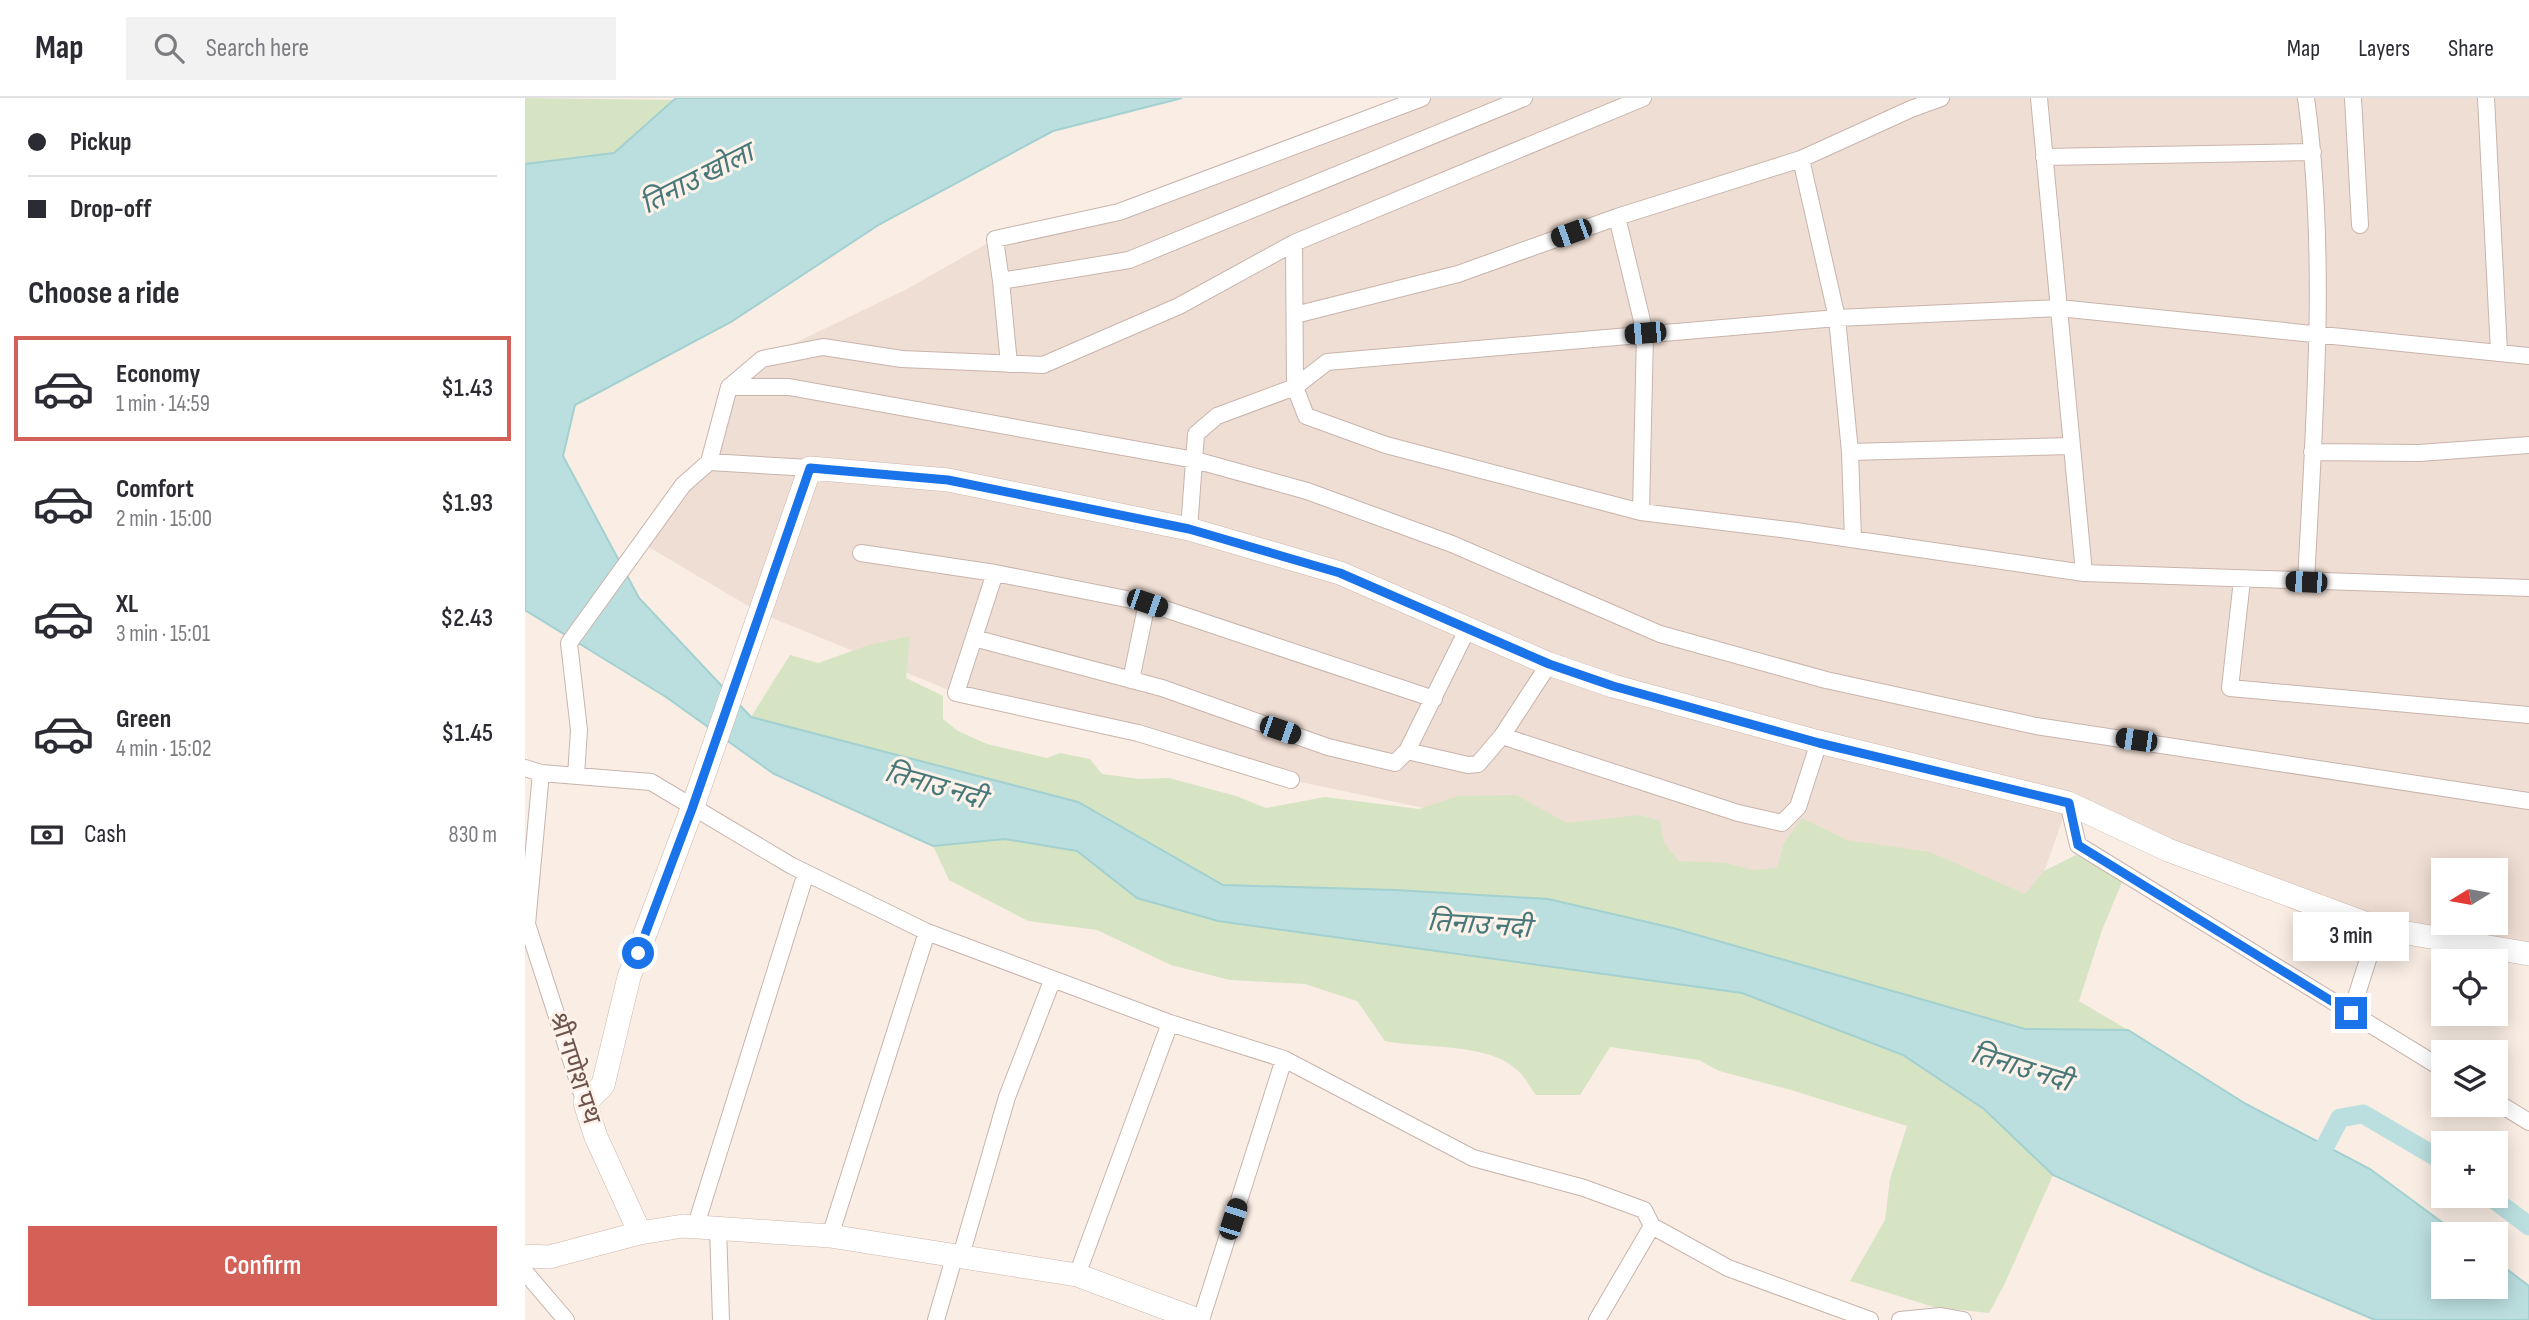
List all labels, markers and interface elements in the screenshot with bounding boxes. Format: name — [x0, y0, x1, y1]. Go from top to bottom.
search box — [126, 17, 616, 80]
text: Map — [35, 28, 84, 68]
icon: search — [150, 29, 188, 67]
text: Search here — [206, 33, 309, 64]
text: Map — [2287, 34, 2320, 63]
text: Layers — [2358, 34, 2410, 63]
text: Share — [2448, 34, 2494, 63]
text: Pickup — [70, 127, 132, 158]
water label: तिनाउ खोला — [635, 134, 763, 221]
text: Drop-off — [70, 194, 151, 225]
car — [1548, 216, 1595, 250]
text: Choose a ride — [28, 274, 180, 313]
car — [1624, 321, 1667, 345]
icon: car — [32, 357, 95, 420]
text: Economy — [116, 359, 200, 390]
text: $1.43 — [441, 373, 493, 404]
text: 1 min · 14:59 — [116, 390, 210, 418]
icon: car — [32, 472, 95, 535]
text: Comfort — [116, 474, 194, 505]
text: $1.93 — [441, 488, 493, 519]
text: 2 min · 15:00 — [116, 505, 212, 533]
car — [2285, 571, 2328, 593]
car — [1124, 586, 1171, 620]
icon: car — [32, 587, 95, 650]
text: XL — [116, 589, 138, 620]
text: $2.43 — [440, 603, 493, 634]
text: 3 min · 15:01 — [116, 620, 210, 648]
icon: car — [32, 702, 95, 765]
text: Green — [116, 704, 171, 735]
car — [1257, 713, 1304, 747]
text: $1.45 — [441, 718, 493, 749]
car — [2114, 727, 2159, 753]
text: 4 min · 15:02 — [116, 735, 211, 763]
water label: तिनाउ नदी — [881, 755, 994, 817]
icon: cash — [28, 816, 66, 854]
text: Cash — [84, 819, 127, 850]
text: 830 m — [449, 821, 497, 849]
north arrow — [2431, 858, 2508, 934]
map controls — [2431, 858, 2508, 1299]
water label: तिनाउ नदी — [1426, 904, 1537, 945]
callout: 3 min — [2293, 912, 2409, 960]
text: 3 min — [2329, 922, 2373, 950]
route start — [622, 937, 654, 969]
button: locate — [2431, 949, 2508, 1026]
route end — [2335, 997, 2367, 1029]
street label: श्री गणेश पथ — [541, 1008, 608, 1128]
water label: तिनाउ नदी — [1967, 1036, 2080, 1100]
button: layers — [2431, 1040, 2508, 1117]
button: + — [2431, 1131, 2508, 1208]
car — [1217, 1196, 1250, 1242]
button: − — [2431, 1222, 2508, 1299]
button: Confirm — [28, 1226, 497, 1306]

